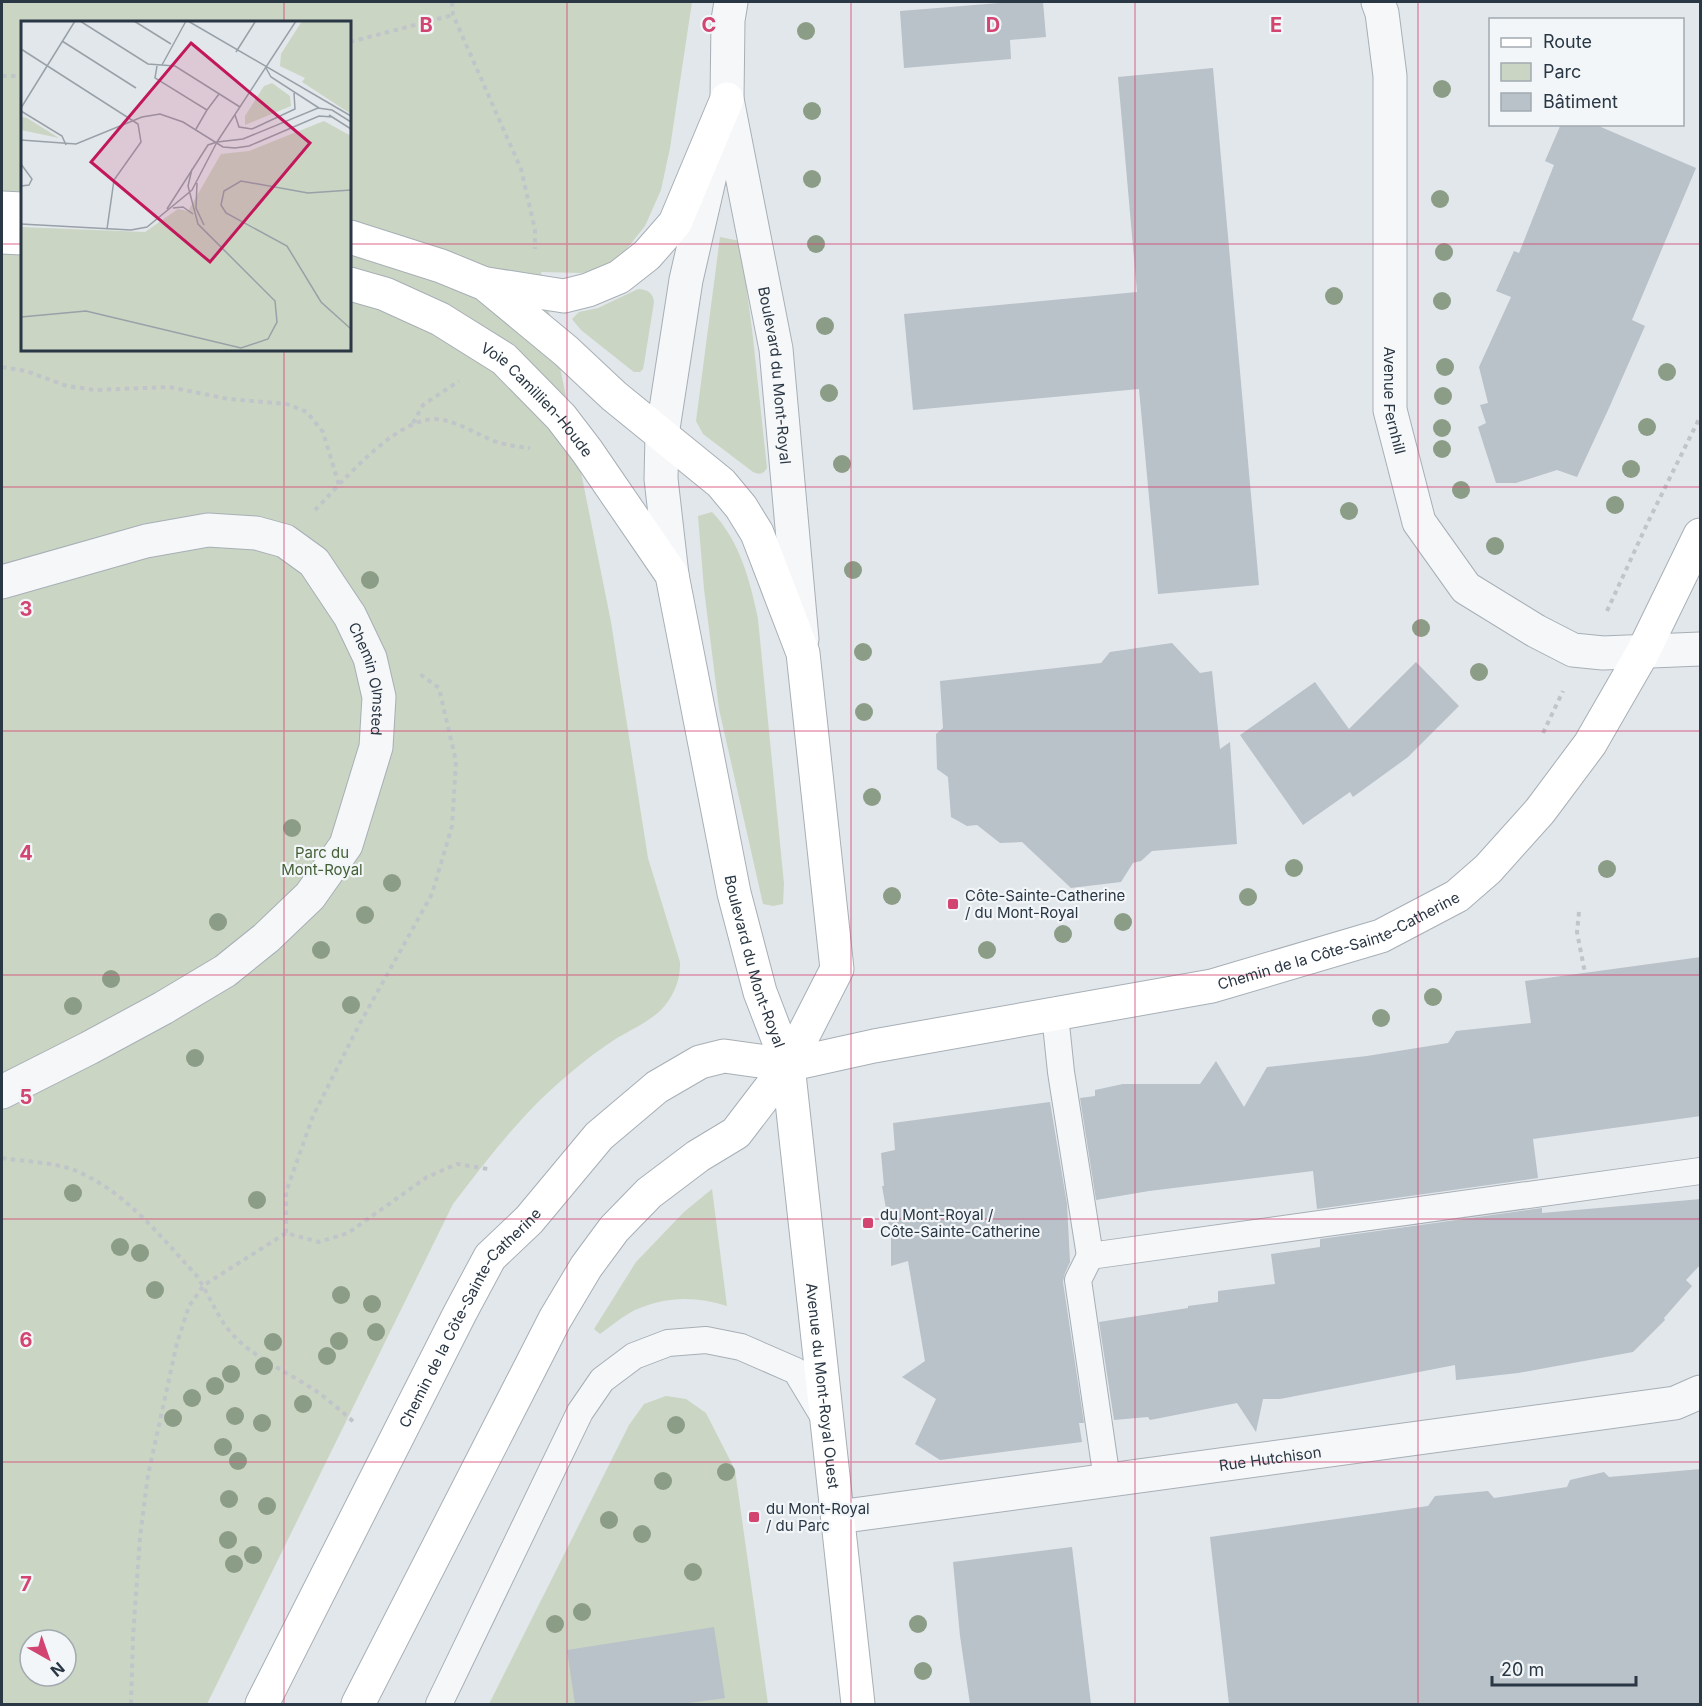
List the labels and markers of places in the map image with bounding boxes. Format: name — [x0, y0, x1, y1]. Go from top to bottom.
place label: Côte-Sainte-Catherine / du Mont-Royal — [965, 886, 1125, 922]
marker: Côte-Sainte-Catherine / du Mont-Royal — [946, 897, 960, 911]
place label: du Mont-Royal / Côte-Sainte-Catherine — [880, 1205, 1040, 1241]
marker: du Mont-Royal / Côte-Sainte-Catherine — [861, 1216, 875, 1230]
place label: du Mont-Royal / du Parc — [766, 1499, 870, 1535]
marker: du Mont-Royal / du Parc — [747, 1510, 761, 1524]

